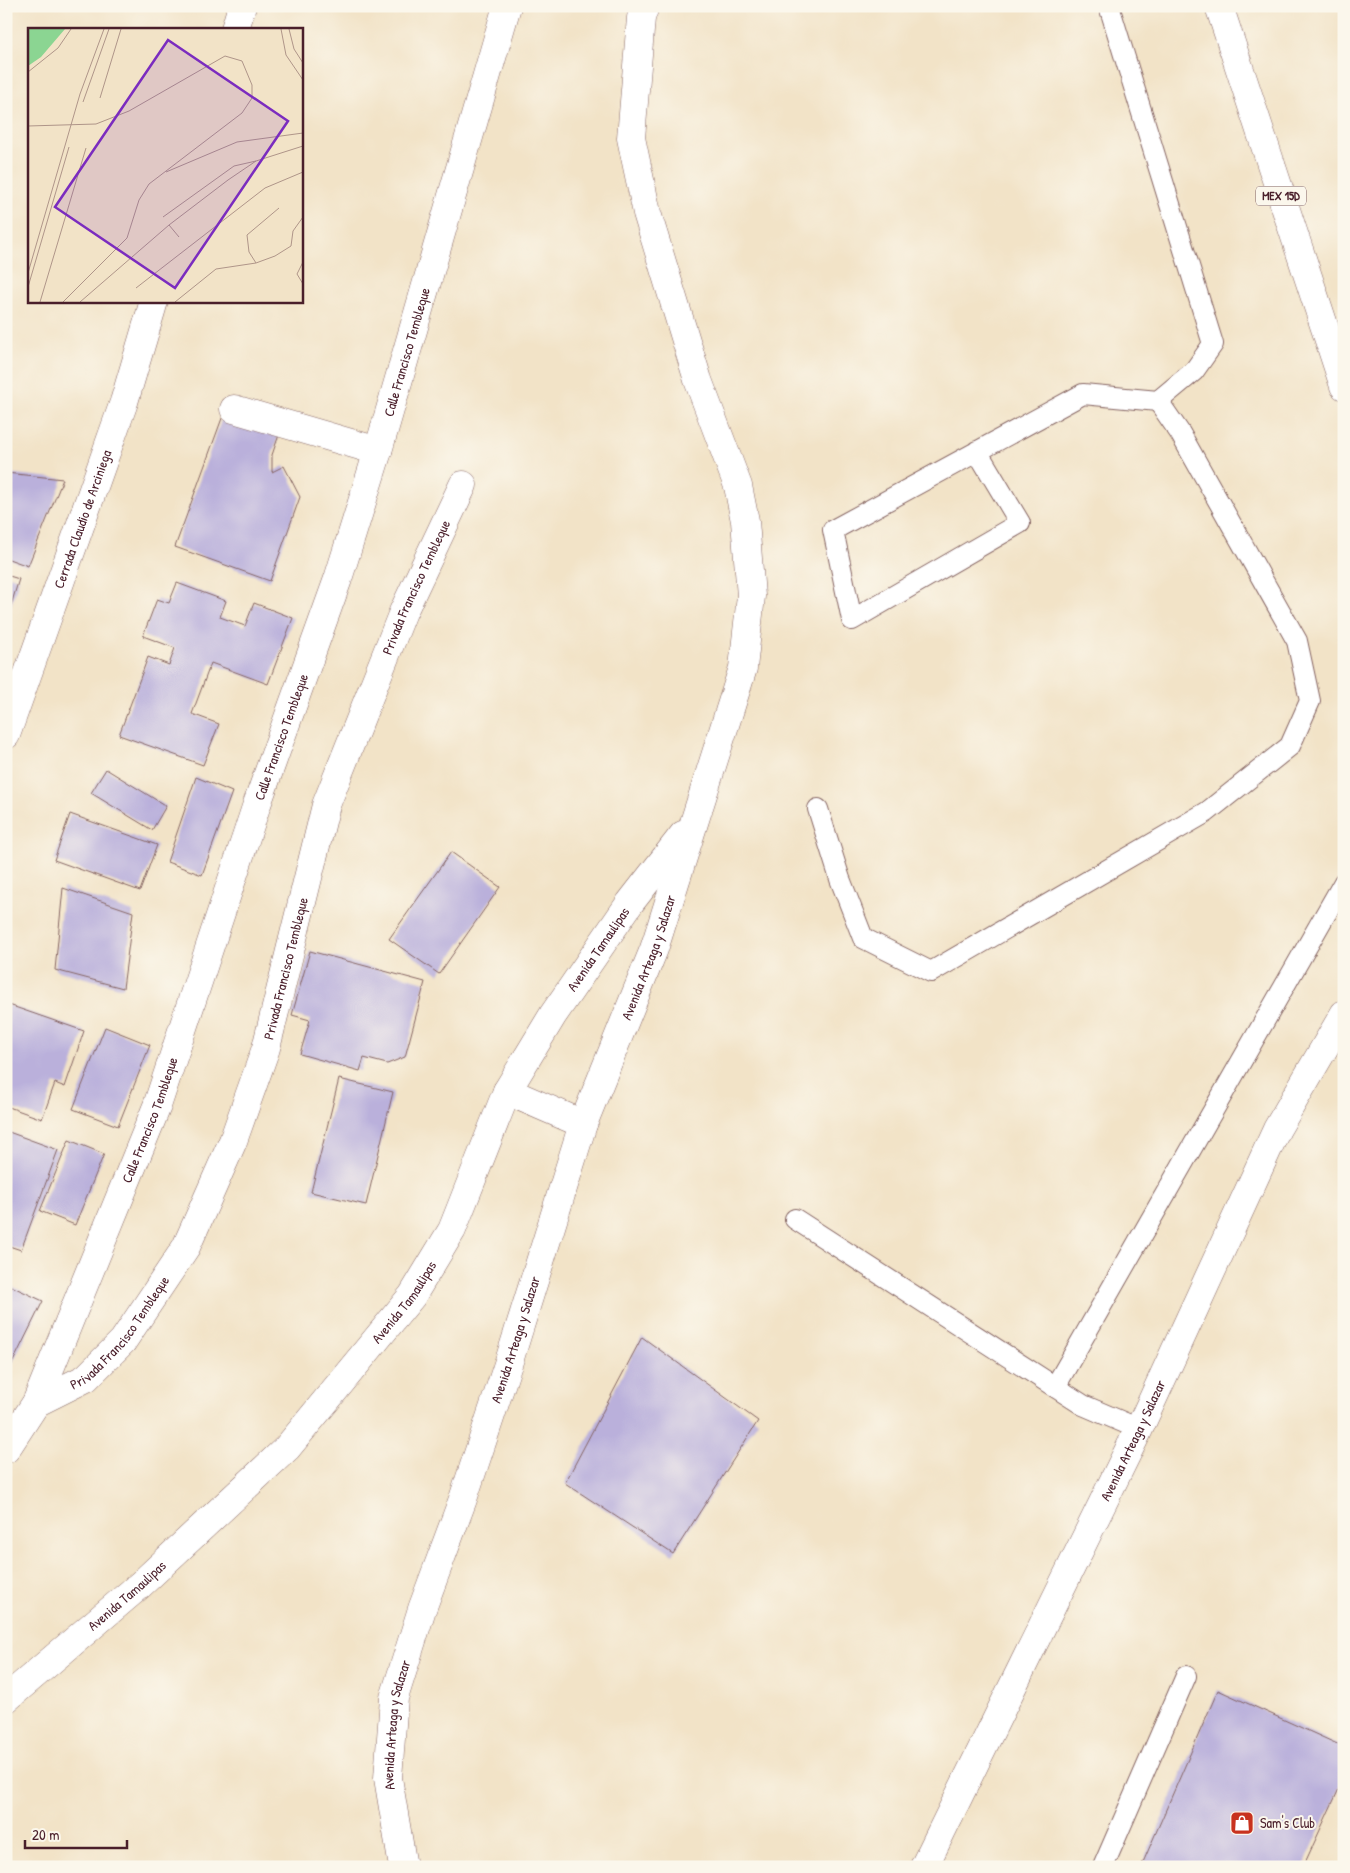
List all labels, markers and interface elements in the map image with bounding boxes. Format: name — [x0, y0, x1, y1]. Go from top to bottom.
inset map — [28, 28, 302, 302]
road number: MEX 15D — [1256, 187, 1306, 206]
street label: Calle Francisco Tembleque — [379, 285, 434, 419]
street label: Cerrada Claudio de Arciniega — [49, 447, 115, 591]
street label: Privada Francisco Tembleque — [377, 516, 454, 657]
street label: Calle Francisco Tembleque — [249, 671, 312, 803]
street label: Avenida Arteaga y Salazar — [616, 892, 680, 1023]
street label: Privada Francisco Tembleque — [258, 895, 312, 1041]
street label: Avenida Tamaulipas — [562, 903, 633, 995]
street label: Calle Francisco Tembleque — [117, 1054, 182, 1186]
street label: Avenida Tamaulipas — [367, 1257, 440, 1347]
street label: Privada Francisco Tembleque — [67, 1271, 173, 1394]
street label: Avenida Arteaga y Salazar — [486, 1273, 544, 1405]
street label: Avenida Arteaga y Salazar — [1095, 1376, 1170, 1504]
street label: Avenida Tamaulipas — [83, 1556, 170, 1635]
street label: Avenida Arteaga y Salazar — [378, 1657, 415, 1792]
shop icon: Sam's Club — [1229, 1810, 1255, 1836]
place label: Sam's Club — [1260, 1813, 1315, 1832]
scale bar — [25, 1818, 128, 1850]
text: 20 m — [32, 1824, 59, 1845]

